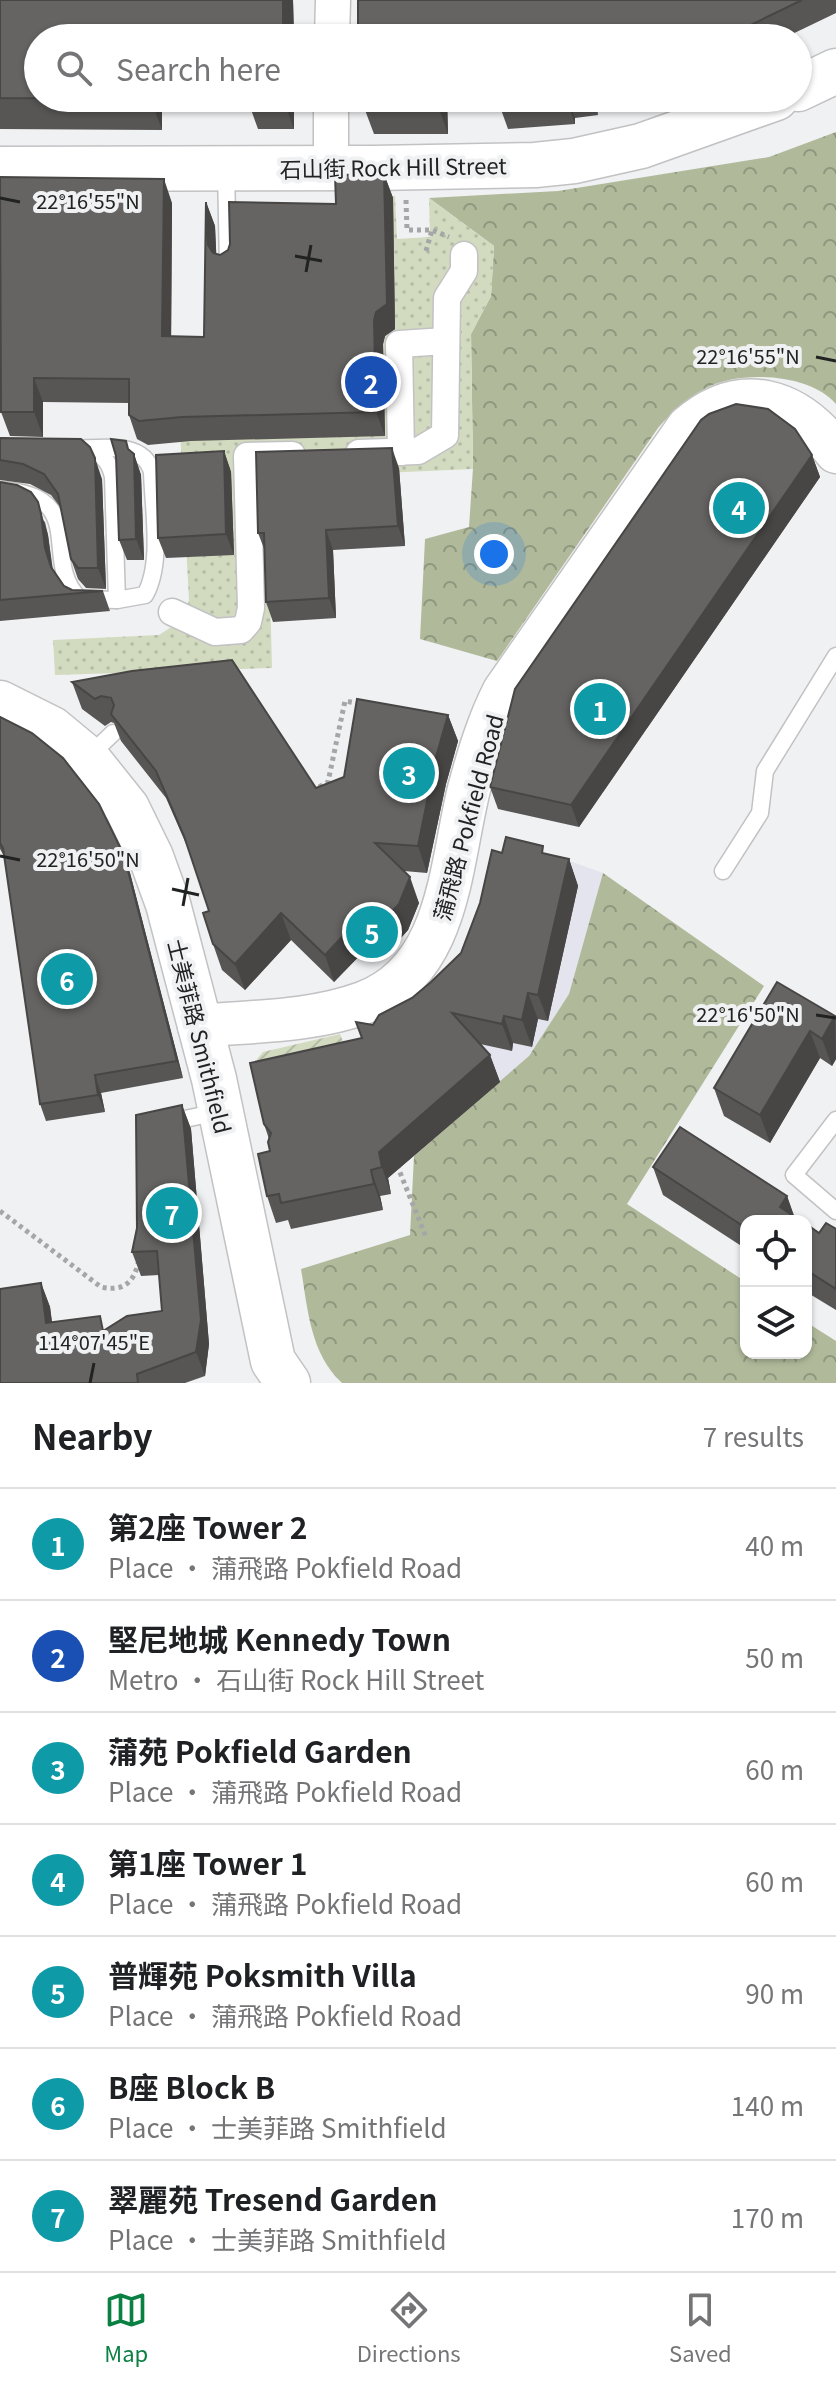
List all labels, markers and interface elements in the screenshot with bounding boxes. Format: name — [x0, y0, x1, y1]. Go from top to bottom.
search box — [24, 24, 812, 112]
icon: search — [52, 46, 96, 90]
text: Search here — [116, 46, 281, 90]
street label: 石山街 Rock Hill Street — [279, 148, 507, 184]
text: 22°16'55"N — [36, 186, 140, 215]
text: 22°16'55"N — [696, 341, 800, 370]
pin: 2 — [345, 352, 397, 412]
pin: 4 — [713, 478, 765, 538]
your location — [474, 534, 514, 574]
pin: 1 — [574, 679, 626, 739]
street label: 蒲飛路 Pokfield Road — [424, 710, 510, 924]
pin: 3 — [383, 743, 435, 803]
text: 22°16'50"N — [36, 844, 140, 873]
pin: 5 — [346, 902, 398, 962]
street label: 士美菲路 Smithfield — [161, 935, 241, 1137]
pin: 6 — [41, 949, 93, 1009]
text: 22°16'50"N — [696, 999, 800, 1028]
pin: 7 — [146, 1183, 198, 1243]
map controls — [740, 1215, 812, 1359]
button: locate — [740, 1215, 812, 1287]
button: layers — [740, 1287, 812, 1359]
text: 114°07'45"E — [38, 1327, 150, 1356]
text: Nearby — [32, 1411, 152, 1460]
text: 7 results — [703, 1417, 804, 1454]
text: 第2座 Tower 2 — [108, 1504, 307, 1548]
text: 1 — [50, 1526, 66, 1563]
text: 40 m — [745, 1526, 804, 1563]
text: Place · 蒲飛路 Pokfield Road — [108, 1548, 462, 1585]
text: 堅尼地城 Kennedy Town — [108, 1616, 451, 1660]
text: 2 — [50, 1638, 66, 1675]
text: 50 m — [745, 1638, 804, 1675]
text: Metro · 石山街 Rock Hill Street — [108, 1660, 484, 1697]
text: 蒲苑 Pokfield Garden — [108, 1728, 412, 1772]
text: 3 — [50, 1750, 66, 1787]
text: 60 m — [745, 1750, 804, 1787]
text: Place · 蒲飛路 Pokfield Road — [108, 1772, 462, 1809]
text: 第1座 Tower 1 — [108, 1840, 307, 1884]
text: 4 — [50, 1862, 66, 1899]
text: 60 m — [745, 1862, 804, 1899]
text: Place · 蒲飛路 Pokfield Road — [108, 1884, 462, 1921]
text: 普輝苑 Poksmith Villa — [108, 1952, 417, 1996]
text: 5 — [50, 1974, 66, 2011]
text: 90 m — [745, 1974, 804, 2011]
text: Place · 蒲飛路 Pokfield Road — [108, 1996, 462, 2033]
text: B座 Block B — [108, 2064, 275, 2108]
text: 6 — [50, 2086, 66, 2123]
text: 140 m — [731, 2086, 804, 2123]
text: Place · 士美菲路 Smithfield — [108, 2108, 447, 2145]
text: 翠麗苑 Tresend Garden — [108, 2176, 437, 2220]
text: 7 — [50, 2198, 66, 2235]
text: 170 m — [731, 2198, 804, 2235]
text: Place · 士美菲路 Smithfield — [108, 2220, 447, 2257]
tab: Map — [104, 2288, 148, 2368]
tab: Directions — [357, 2288, 461, 2368]
tab: Saved — [669, 2288, 732, 2368]

